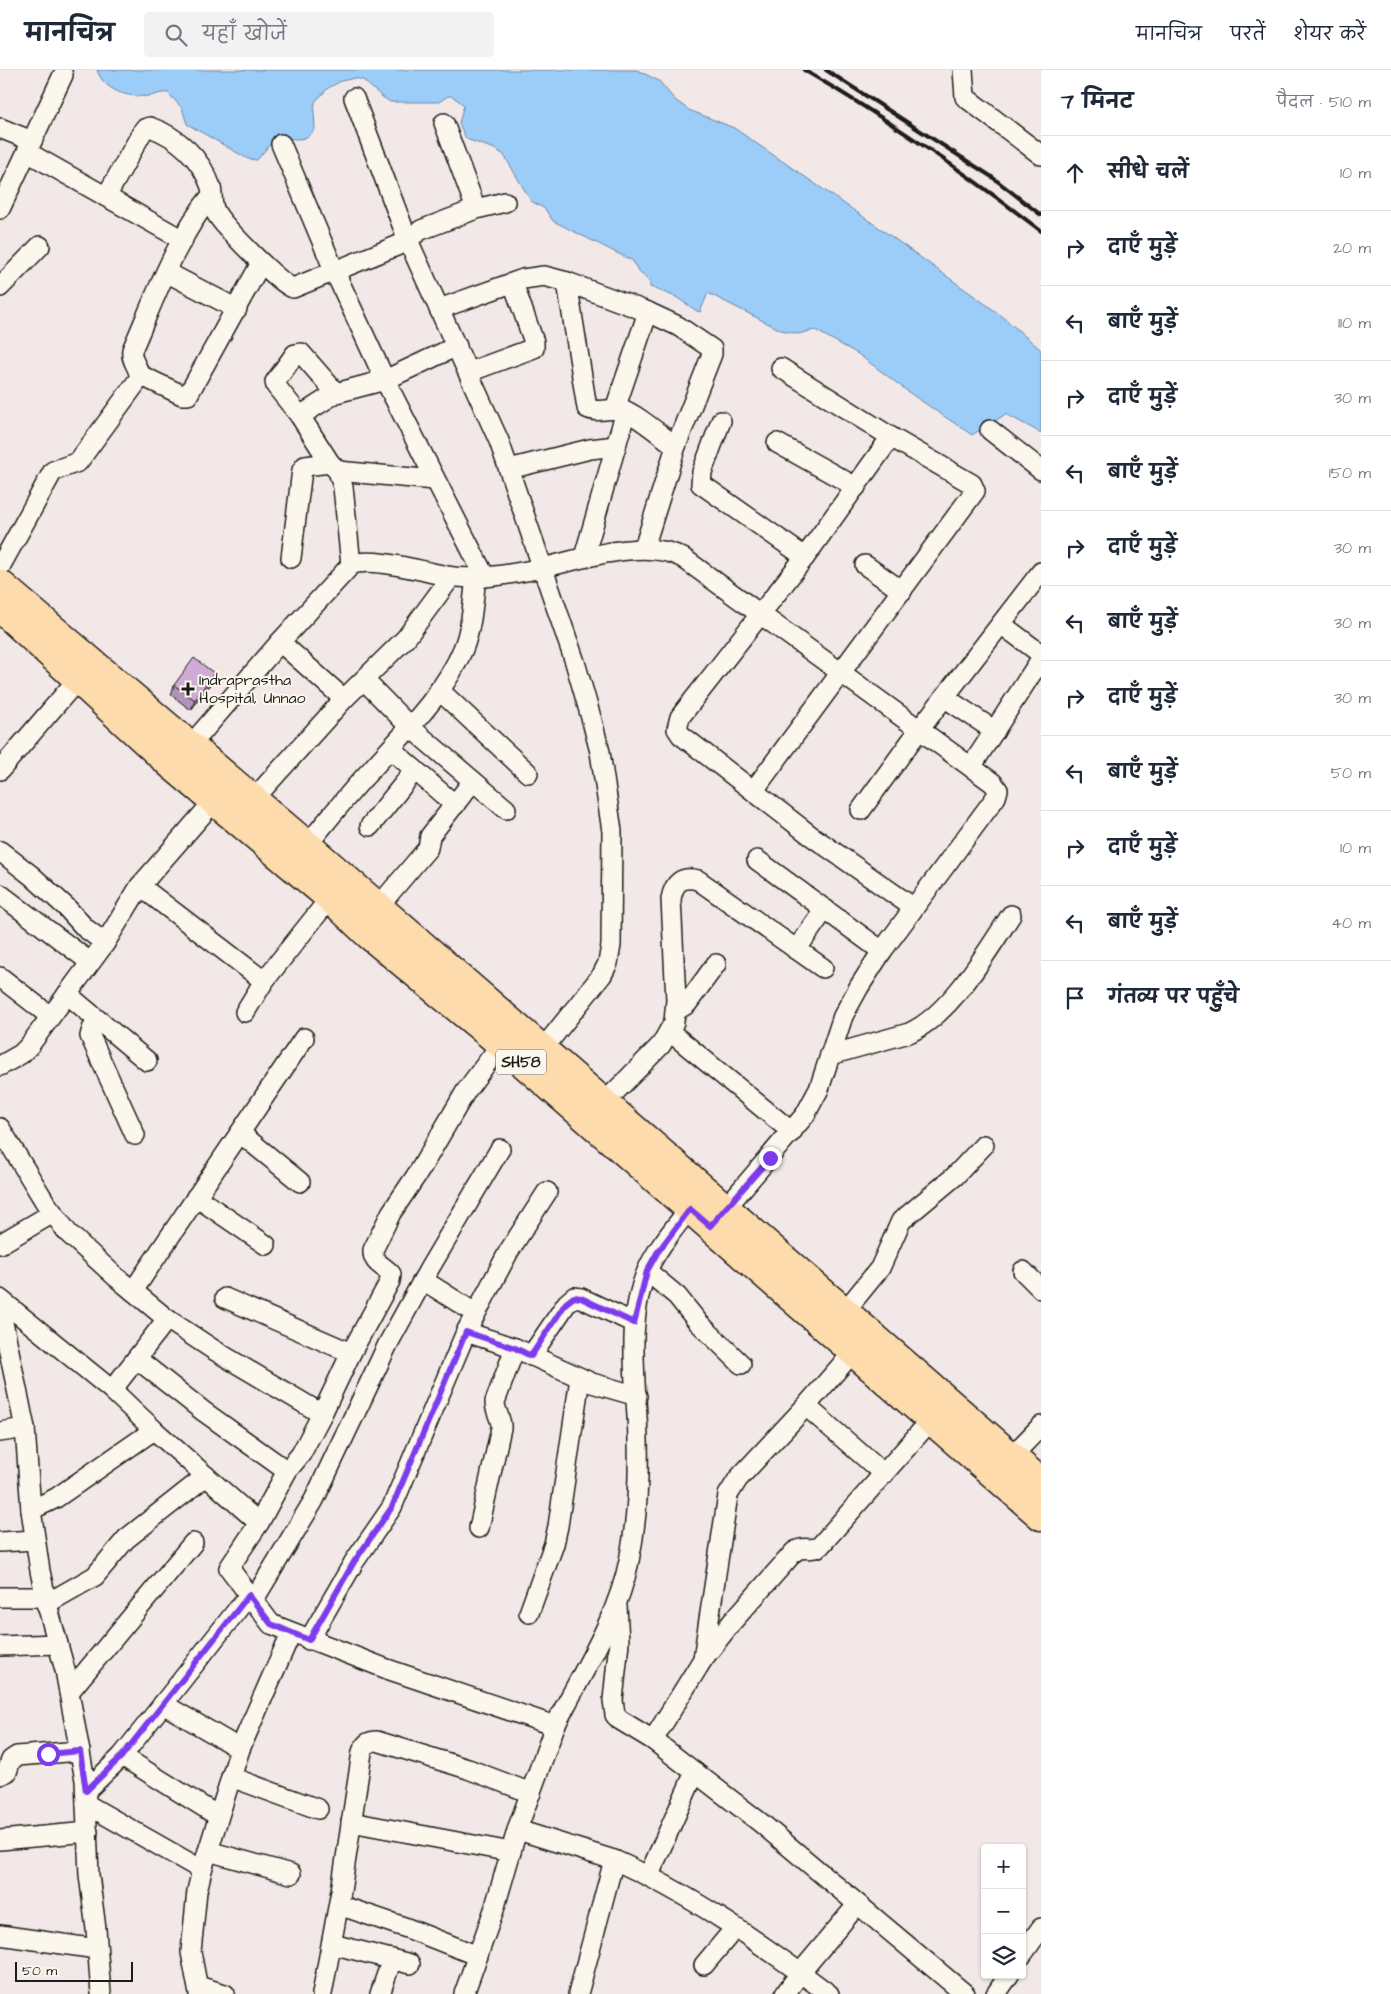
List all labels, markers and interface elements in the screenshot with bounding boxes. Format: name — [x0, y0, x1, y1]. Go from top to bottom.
search box — [144, 12, 494, 57]
text: मानचित्र — [25, 17, 114, 51]
icon: search — [162, 21, 190, 49]
text: यहाँ खोजें — [202, 21, 287, 48]
text: मानचित्र — [1136, 22, 1202, 47]
text: परतें — [1230, 22, 1265, 47]
text: शेयर करें — [1293, 22, 1366, 47]
text: 7 मिनट — [1061, 87, 1133, 116]
text: पैदल · 510 m — [1277, 91, 1371, 113]
icon: ahead — [1061, 159, 1089, 187]
text: सीधे चलें — [1108, 159, 1189, 186]
text: 10 m — [1340, 162, 1371, 184]
icon: right — [1061, 234, 1089, 262]
text: दाएँ मुड़ें — [1108, 234, 1177, 261]
text: 20 m — [1333, 237, 1371, 259]
icon: left — [1061, 309, 1089, 337]
text: बाएँ मुड़ें — [1108, 309, 1177, 336]
text: 110 m — [1338, 312, 1371, 334]
icon: right — [1061, 384, 1089, 412]
text: दाएँ मुड़ें — [1108, 384, 1177, 411]
text: 30 m — [1334, 387, 1371, 409]
icon: left — [1061, 459, 1089, 487]
text: बाएँ मुड़ें — [1108, 459, 1177, 486]
text: 150 m — [1329, 462, 1371, 484]
icon: right — [1061, 534, 1089, 562]
text: दाएँ मुड़ें — [1108, 534, 1177, 561]
text: 30 m — [1334, 537, 1371, 559]
icon: left — [1061, 609, 1089, 637]
text: बाएँ मुड़ें — [1108, 609, 1177, 636]
text: 30 m — [1334, 612, 1371, 634]
place label: Indraprastha Hospital, Unnao — [199, 669, 306, 709]
marker: Indraprastha Hospital, Unnao — [181, 682, 195, 696]
icon: right — [1061, 684, 1089, 712]
text: दाएँ मुड़ें — [1108, 684, 1177, 711]
text: 30 m — [1334, 687, 1371, 709]
icon: left — [1061, 759, 1089, 787]
text: बाएँ मुड़ें — [1108, 759, 1177, 786]
text: 50 m — [1331, 762, 1371, 784]
icon: right — [1061, 834, 1089, 862]
text: दाएँ मुड़ें — [1108, 834, 1177, 861]
text: 10 m — [1340, 837, 1371, 859]
icon: left — [1061, 909, 1089, 937]
text: बाएँ मुड़ें — [1108, 909, 1177, 936]
text: 40 m — [1331, 912, 1371, 934]
icon: arrive — [1061, 984, 1089, 1012]
text: गंतव्य पर पहुँचे — [1108, 984, 1239, 1011]
road number: SH58 — [496, 1050, 546, 1074]
route end — [759, 1147, 782, 1170]
route start — [37, 1743, 60, 1766]
map controls — [981, 1844, 1026, 1979]
button: + — [981, 1844, 1026, 1889]
button: − — [981, 1889, 1026, 1934]
button: layers — [981, 1934, 1026, 1979]
scale bar — [15, 1959, 132, 1982]
text: 50 m — [22, 1961, 57, 1981]

